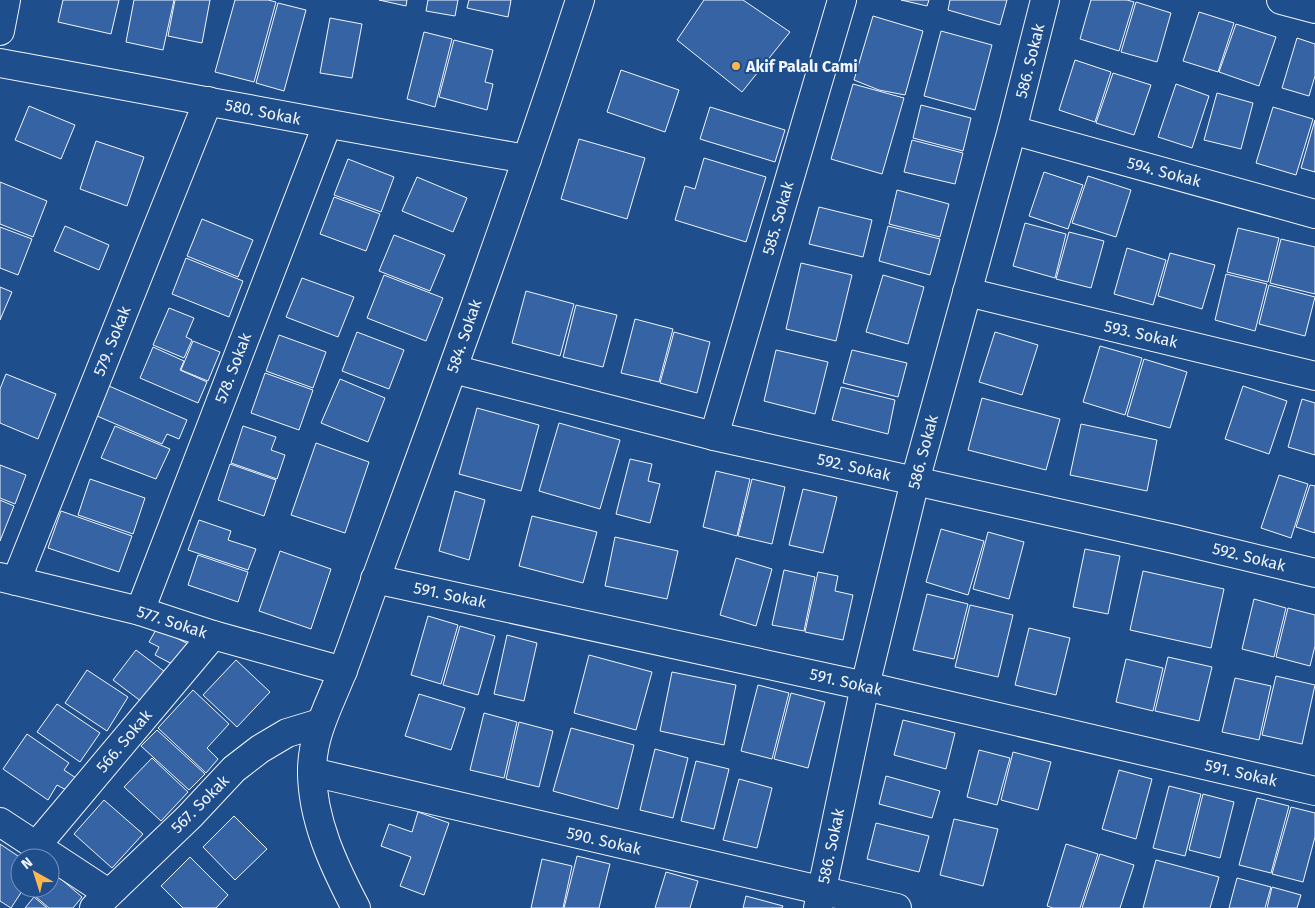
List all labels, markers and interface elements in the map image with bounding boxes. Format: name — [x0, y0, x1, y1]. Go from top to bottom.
street label: 586. Sokak — [1012, 21, 1049, 100]
place label: Akif Palalı Cami — [745, 57, 858, 76]
marker: Akif Palalı Cami — [730, 60, 742, 72]
street label: 580. Sokak — [224, 95, 303, 129]
street label: 594. Sokak — [1125, 153, 1204, 191]
street label: 585. Sokak — [758, 178, 798, 257]
street label: 584. Sokak — [443, 296, 486, 375]
street label: 579. Sokak — [89, 302, 135, 379]
street label: 593. Sokak — [1102, 316, 1180, 352]
street label: 578. Sokak — [211, 329, 255, 406]
street label: 586. Sokak — [904, 412, 942, 491]
street label: 592. Sokak — [815, 449, 893, 485]
street label: 592. Sokak — [1210, 539, 1288, 575]
street label: 591. Sokak — [412, 578, 489, 612]
street label: 577. Sokak — [134, 602, 210, 643]
street label: 591. Sokak — [808, 664, 885, 700]
street label: 566. Sokak — [92, 705, 156, 776]
street label: 591. Sokak — [1203, 755, 1280, 791]
street label: 567. Sokak — [167, 770, 234, 837]
street label: 586. Sokak — [814, 806, 848, 885]
street label: 590. Sokak — [565, 823, 644, 859]
north arrow — [10, 848, 60, 898]
text: N — [18, 854, 36, 873]

